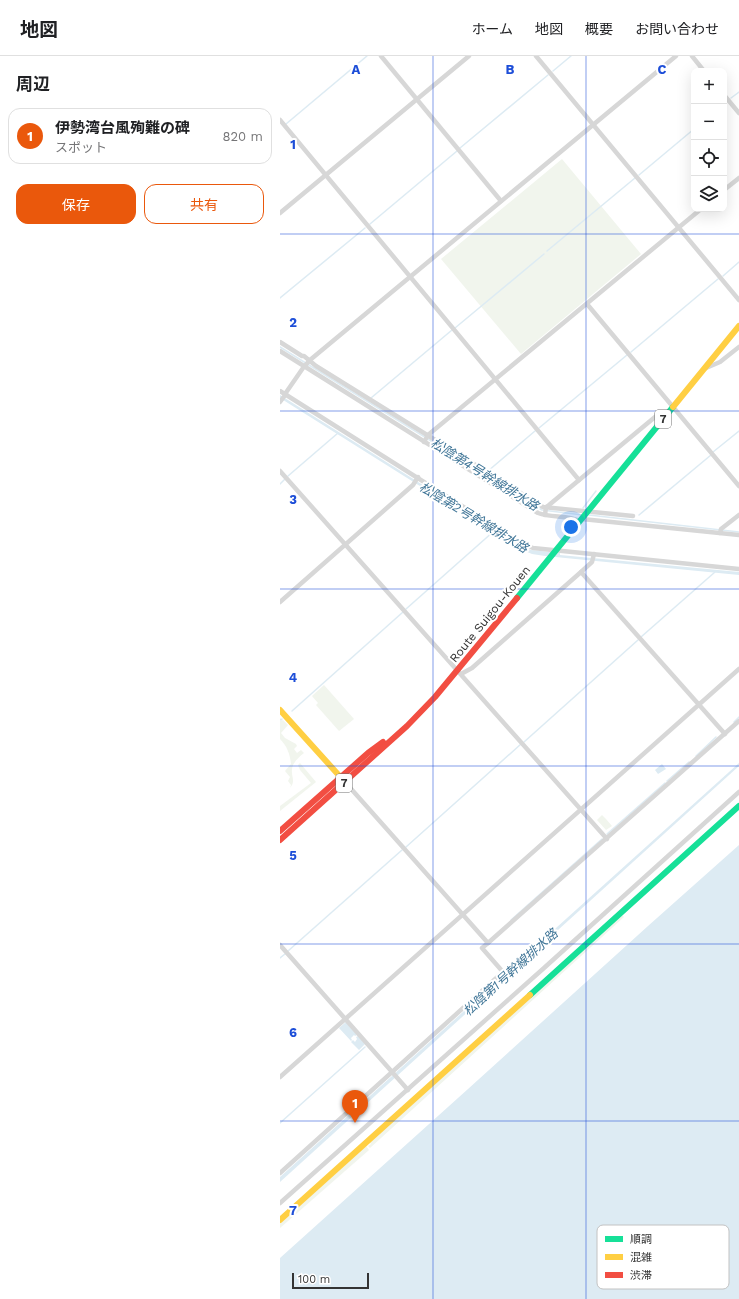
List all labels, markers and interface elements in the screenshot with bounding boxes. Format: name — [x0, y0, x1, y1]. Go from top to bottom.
text: 地図 — [20, 18, 58, 41]
text: ホーム — [471, 21, 513, 37]
text: 地図 — [535, 21, 563, 37]
text: 概要 — [585, 21, 613, 37]
text: お問い合わせ — [635, 21, 719, 37]
text: A — [352, 62, 361, 77]
text: B — [506, 62, 515, 77]
text: C — [658, 62, 667, 77]
map controls — [691, 68, 727, 212]
button: + — [691, 68, 727, 104]
text: 周辺 — [16, 74, 50, 94]
button: − — [691, 104, 727, 140]
text: 伊勢湾台風殉難の碑 — [55, 119, 190, 137]
text: 1 — [27, 129, 33, 144]
text: 820 m — [223, 129, 263, 144]
text: 1 — [290, 137, 296, 152]
text: スポット — [55, 140, 107, 155]
button: locate — [691, 140, 727, 176]
button: layers — [691, 176, 727, 212]
button: 保存 — [16, 184, 136, 224]
button: 共有 — [144, 184, 264, 224]
text: 2 — [289, 315, 297, 330]
road number: 7 — [655, 410, 671, 428]
water label: 松陰第4号幹線排水路 — [428, 435, 542, 514]
water label: 松陰第2号幹線排水路 — [417, 479, 532, 556]
text: 3 — [289, 492, 297, 507]
your location — [561, 517, 581, 537]
street label: Route Suigou-Kouen — [447, 563, 533, 665]
text: 4 — [289, 670, 298, 685]
road number: 7 — [336, 774, 352, 792]
text: 5 — [289, 848, 297, 863]
water label: 松陰第1号幹線排水路 — [460, 925, 561, 1019]
text: 6 — [289, 1025, 297, 1040]
pin: 1 — [342, 1090, 368, 1123]
text: 7 — [289, 1203, 297, 1218]
legend — [597, 1225, 729, 1289]
text: 順調 — [630, 1233, 652, 1246]
text: 混雑 — [630, 1251, 652, 1264]
text: 渋滞 — [630, 1269, 652, 1282]
scale bar — [292, 1271, 369, 1290]
text: 100 m — [298, 1273, 330, 1286]

